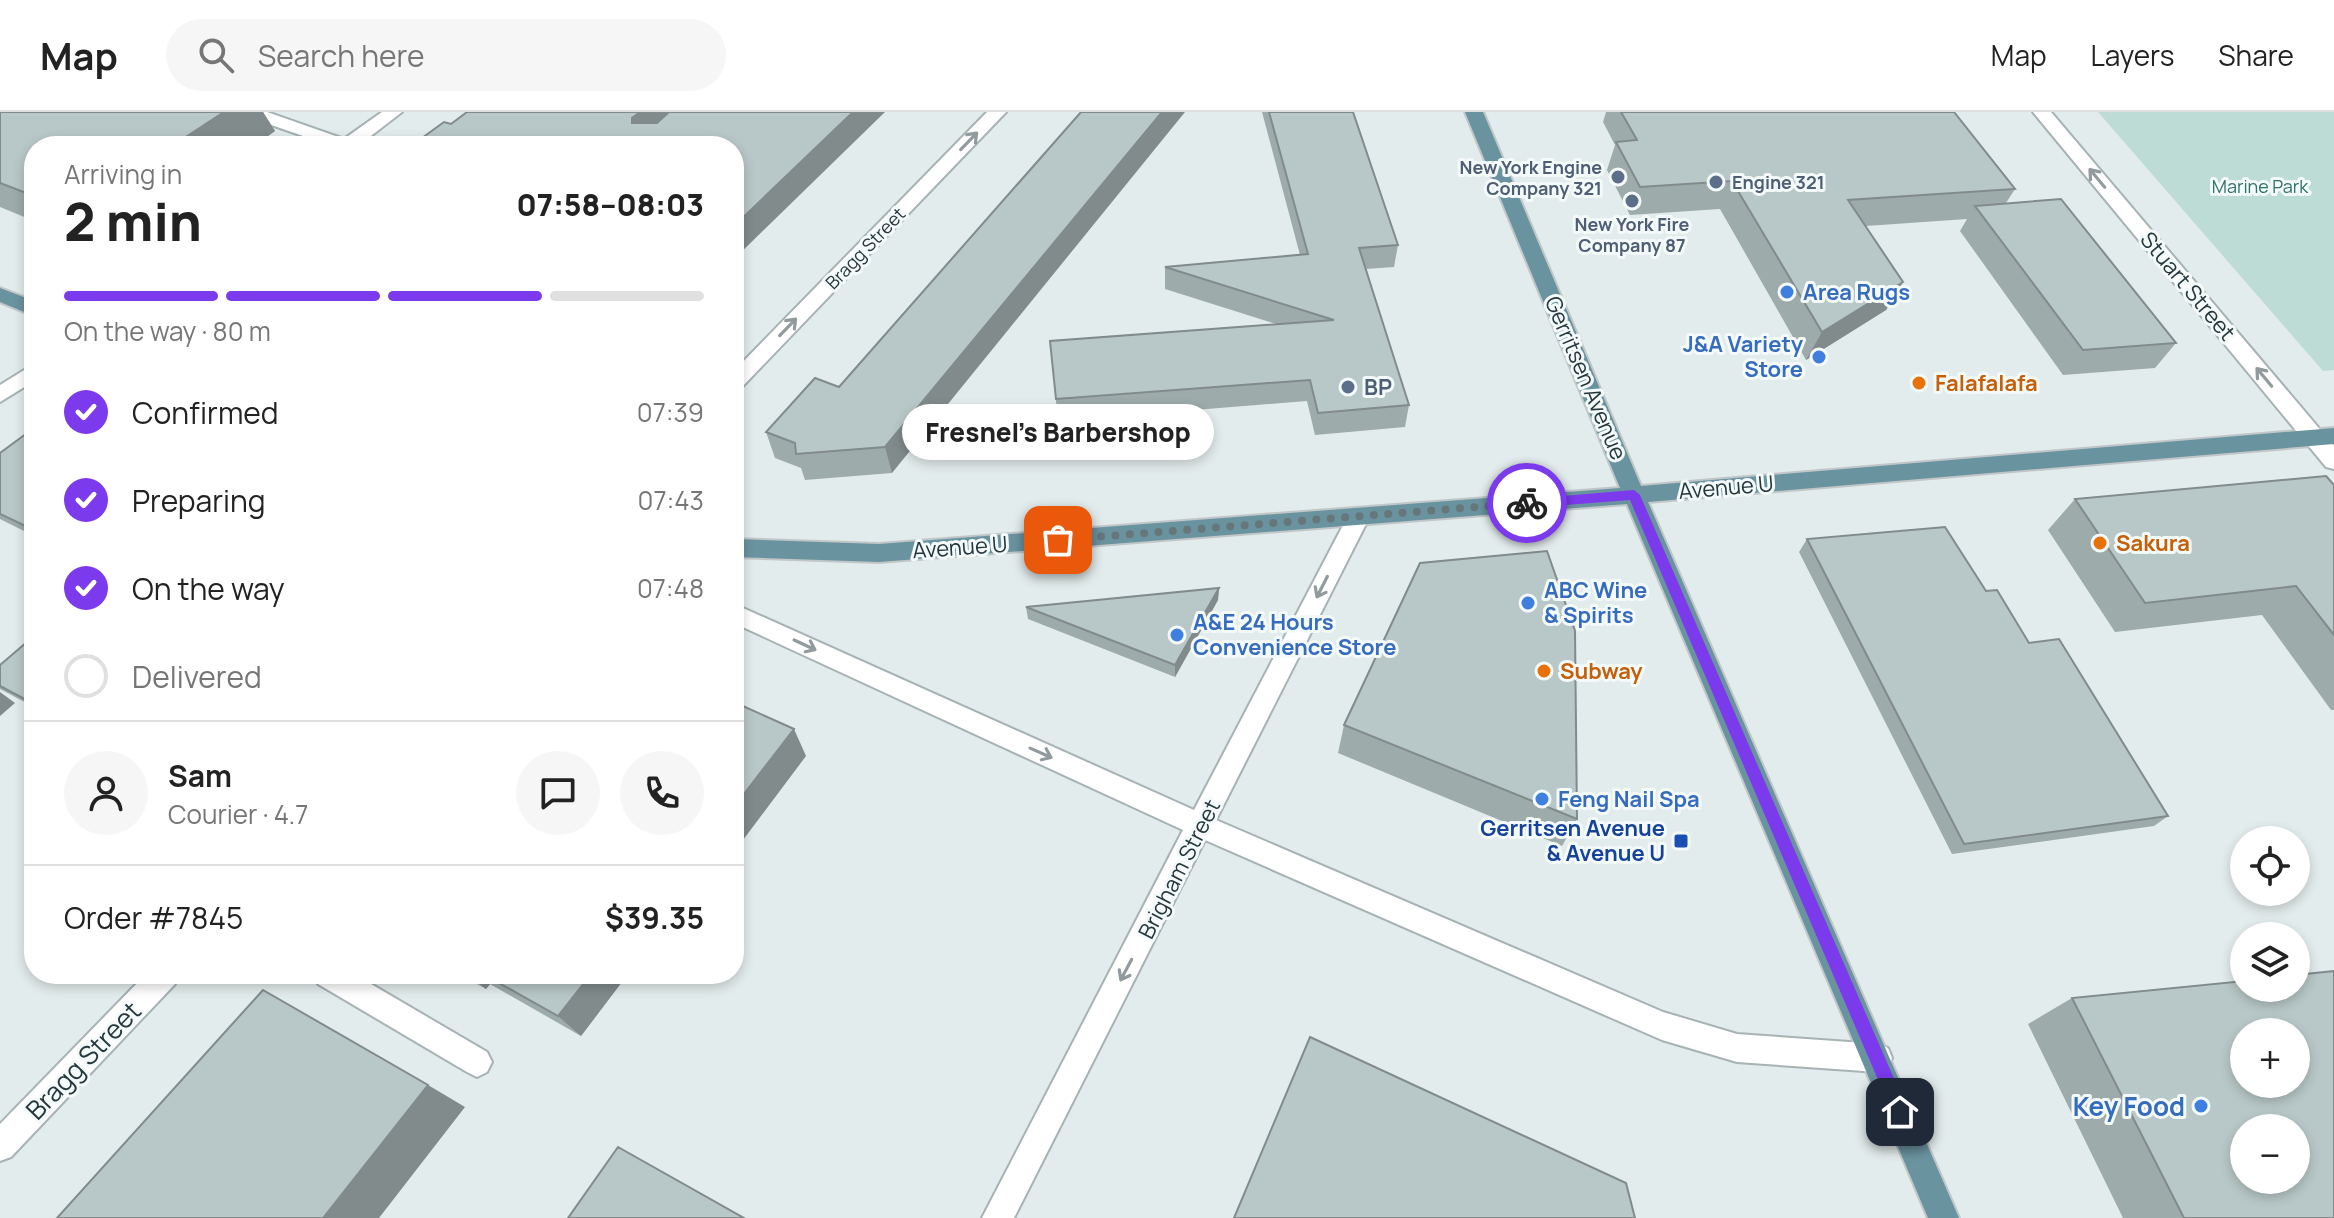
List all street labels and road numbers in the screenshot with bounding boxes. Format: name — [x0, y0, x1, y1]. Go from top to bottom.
street label: Bragg Street — [820, 202, 910, 294]
street label: Stuart Street — [2134, 225, 2242, 347]
street label: Gerritsen Avenue — [1538, 292, 1634, 465]
street label: Avenue U — [1677, 468, 1775, 506]
street label: Avenue U — [911, 529, 1009, 565]
street label: Brigham Street — [1131, 794, 1227, 944]
street label: Bragg Street — [17, 993, 149, 1127]

